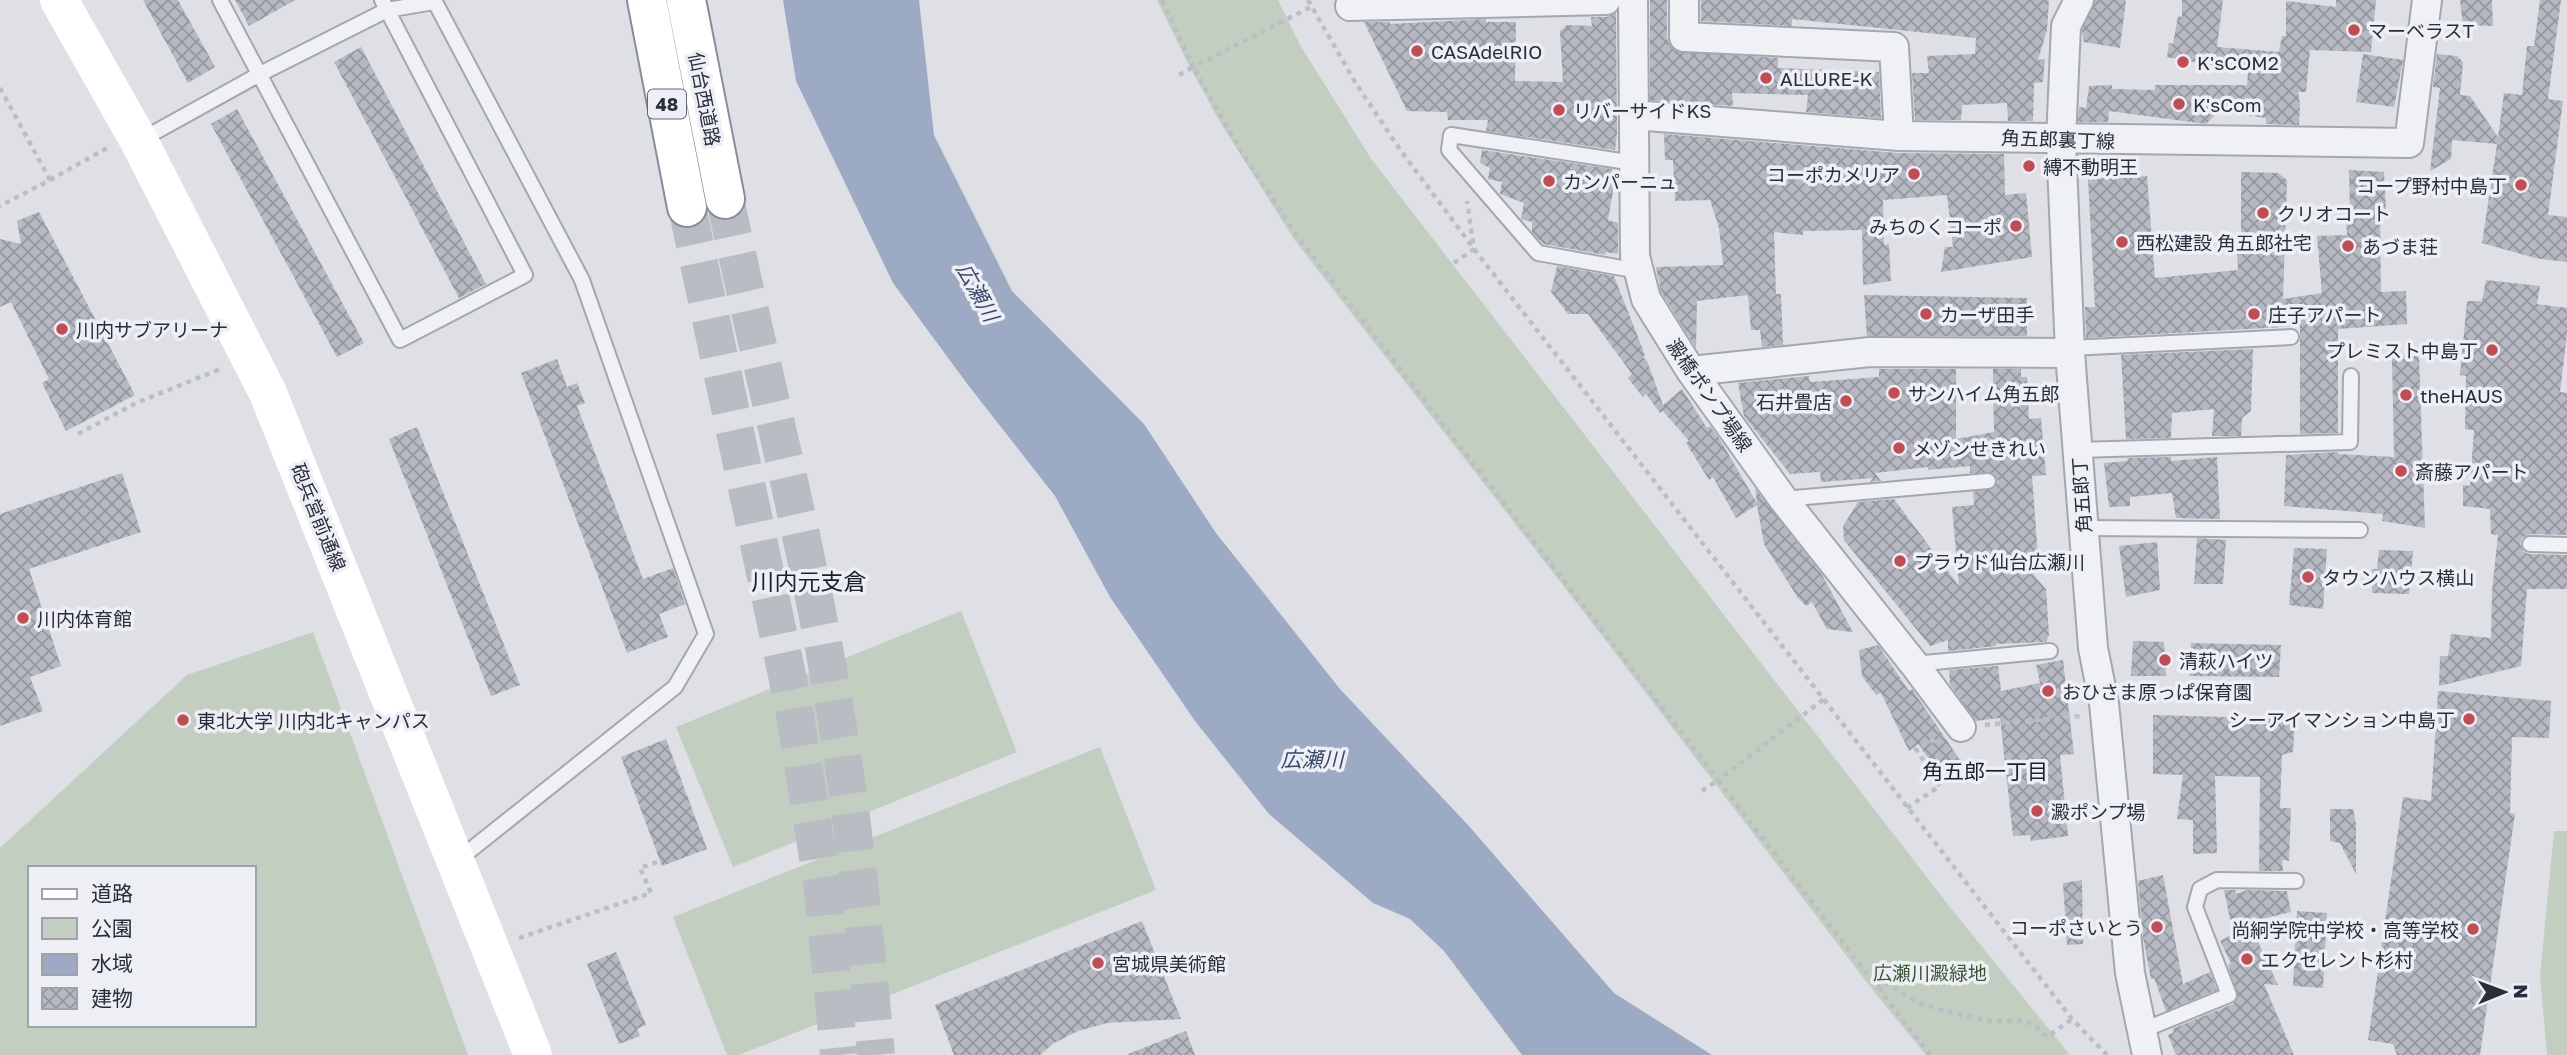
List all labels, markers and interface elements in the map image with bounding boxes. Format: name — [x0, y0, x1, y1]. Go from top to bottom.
place label: マーベラスT — [2368, 19, 2475, 42]
marker: マーベラスT — [2346, 22, 2362, 38]
place label: CASAdelRIO — [1431, 40, 1542, 63]
marker: CASAdelRIO — [1409, 43, 1425, 59]
street label: 仙台西道路 — [685, 50, 725, 148]
place label: K'sCOM2 — [2197, 51, 2279, 74]
marker: K'sCOM2 — [2175, 54, 2191, 70]
place label: ALLURE-K — [1780, 67, 1873, 90]
marker: ALLURE-K — [1758, 70, 1774, 86]
road number: 48 — [648, 90, 686, 119]
place label: K'sCom — [2193, 93, 2262, 116]
marker: K'sCom — [2171, 96, 2187, 112]
place label: リバーサイドKS — [1573, 99, 1712, 122]
marker: リバーサイドKS — [1551, 102, 1567, 118]
street label: 角五郎裏丁線 — [2001, 126, 2115, 152]
place label: 縛不動明王 — [2043, 155, 2138, 178]
marker: 縛不動明王 — [2021, 158, 2037, 174]
place label: コーポカメリア — [1767, 163, 1900, 186]
marker: コーポカメリア — [1906, 166, 1922, 182]
place label: カンパーニュ — [1563, 170, 1677, 193]
marker: カンパーニュ — [1541, 173, 1557, 189]
place label: コープ野村中島丁 — [2356, 174, 2507, 197]
marker: コープ野村中島丁 — [2513, 177, 2529, 193]
place label: クリオコート — [2277, 202, 2391, 225]
marker: クリオコート — [2255, 205, 2271, 221]
place label: みちのくコーポ — [1869, 215, 2002, 238]
marker: みちのくコーポ — [2008, 218, 2024, 234]
place label: 西松建設 角五郎社宅 — [2136, 231, 2312, 254]
marker: 西松建設 角五郎社宅 — [2114, 234, 2130, 250]
place label: あづま荘 — [2362, 235, 2438, 258]
marker: あづま荘 — [2340, 238, 2356, 254]
water label: 広瀬川 — [951, 258, 1006, 328]
place label: カーザ田手 — [1940, 303, 2035, 326]
place label: 庄子アパート — [2268, 303, 2382, 326]
marker: カーザ田手 — [1918, 306, 1934, 322]
marker: 庄子アパート — [2246, 306, 2262, 322]
place label: 川内サブアリーナ — [76, 318, 228, 341]
marker: 川内サブアリーナ — [54, 321, 70, 337]
street label: 澱橋ポンプ場線 — [1663, 334, 1757, 456]
place label: プレミスト中島丁 — [2326, 339, 2478, 362]
marker: プレミスト中島丁 — [2484, 342, 2500, 358]
place label: サンハイム角五郎 — [1908, 382, 2059, 405]
place label: theHAUS — [2420, 384, 2503, 407]
marker: サンハイム角五郎 — [1886, 385, 1902, 401]
marker: theHAUS — [2398, 387, 2414, 403]
place label: 石井畳店 — [1756, 390, 1832, 413]
marker: 石井畳店 — [1838, 393, 1854, 409]
place label: メゾンせきれい — [1913, 437, 2046, 460]
marker: メゾンせきれい — [1891, 440, 1907, 456]
street label: 角五郎丁 — [2067, 456, 2095, 534]
street label: 砲兵営前通線 — [287, 460, 351, 574]
place label: 斎藤アパート — [2415, 460, 2529, 483]
marker: 斎藤アパート — [2393, 463, 2409, 479]
place label: プラウド仙台広瀬川 — [1914, 550, 2085, 573]
marker: プラウド仙台広瀬川 — [1892, 553, 1908, 569]
place label: タウンハウス横山 — [2322, 566, 2474, 589]
district label: 川内元支倉 — [752, 567, 867, 595]
marker: タウンハウス横山 — [2300, 569, 2316, 585]
place label: 川内体育館 — [37, 607, 132, 630]
marker: 川内体育館 — [15, 610, 31, 626]
place label: 清萩ハイツ — [2179, 649, 2274, 672]
marker: 清萩ハイツ — [2157, 652, 2173, 668]
place label: おひさま原っぱ保育園 — [2062, 680, 2252, 703]
marker: おひさま原っぱ保育園 — [2040, 683, 2056, 699]
place label: シーアイマンション中島丁 — [2229, 708, 2455, 731]
place label: 東北大学 川内北キャンパス — [197, 709, 430, 732]
marker: シーアイマンション中島丁 — [2461, 711, 2477, 727]
marker: 東北大学 川内北キャンパス — [175, 712, 191, 728]
water label: 広瀬川 — [1281, 746, 1345, 772]
district label: 角五郎一丁目 — [1922, 758, 2048, 784]
place label: 澱ポンプ場 — [2051, 800, 2145, 823]
marker: 澱ポンプ場 — [2029, 803, 2045, 819]
legend — [28, 866, 256, 1027]
text: 道路 — [91, 880, 133, 906]
text: 公園 — [91, 915, 133, 941]
place label: コーポさいとう — [2010, 916, 2143, 939]
place label: 尚絅学院中学校・高等学校 — [2231, 918, 2459, 941]
marker: コーポさいとう — [2149, 919, 2165, 935]
marker: 尚絅学院中学校・高等学校 — [2465, 921, 2481, 937]
place label: エクセレント杉村 — [2261, 948, 2413, 971]
text: 水域 — [91, 950, 133, 976]
marker: エクセレント杉村 — [2239, 951, 2255, 967]
place label: 宮城県美術館 — [1112, 952, 1226, 975]
marker: 宮城県美術館 — [1090, 955, 1106, 971]
north arrow — [2469, 957, 2539, 1027]
park label: 広瀬川澱緑地 — [1873, 961, 1987, 984]
text: N — [2510, 984, 2533, 999]
text: 建物 — [91, 985, 133, 1011]

